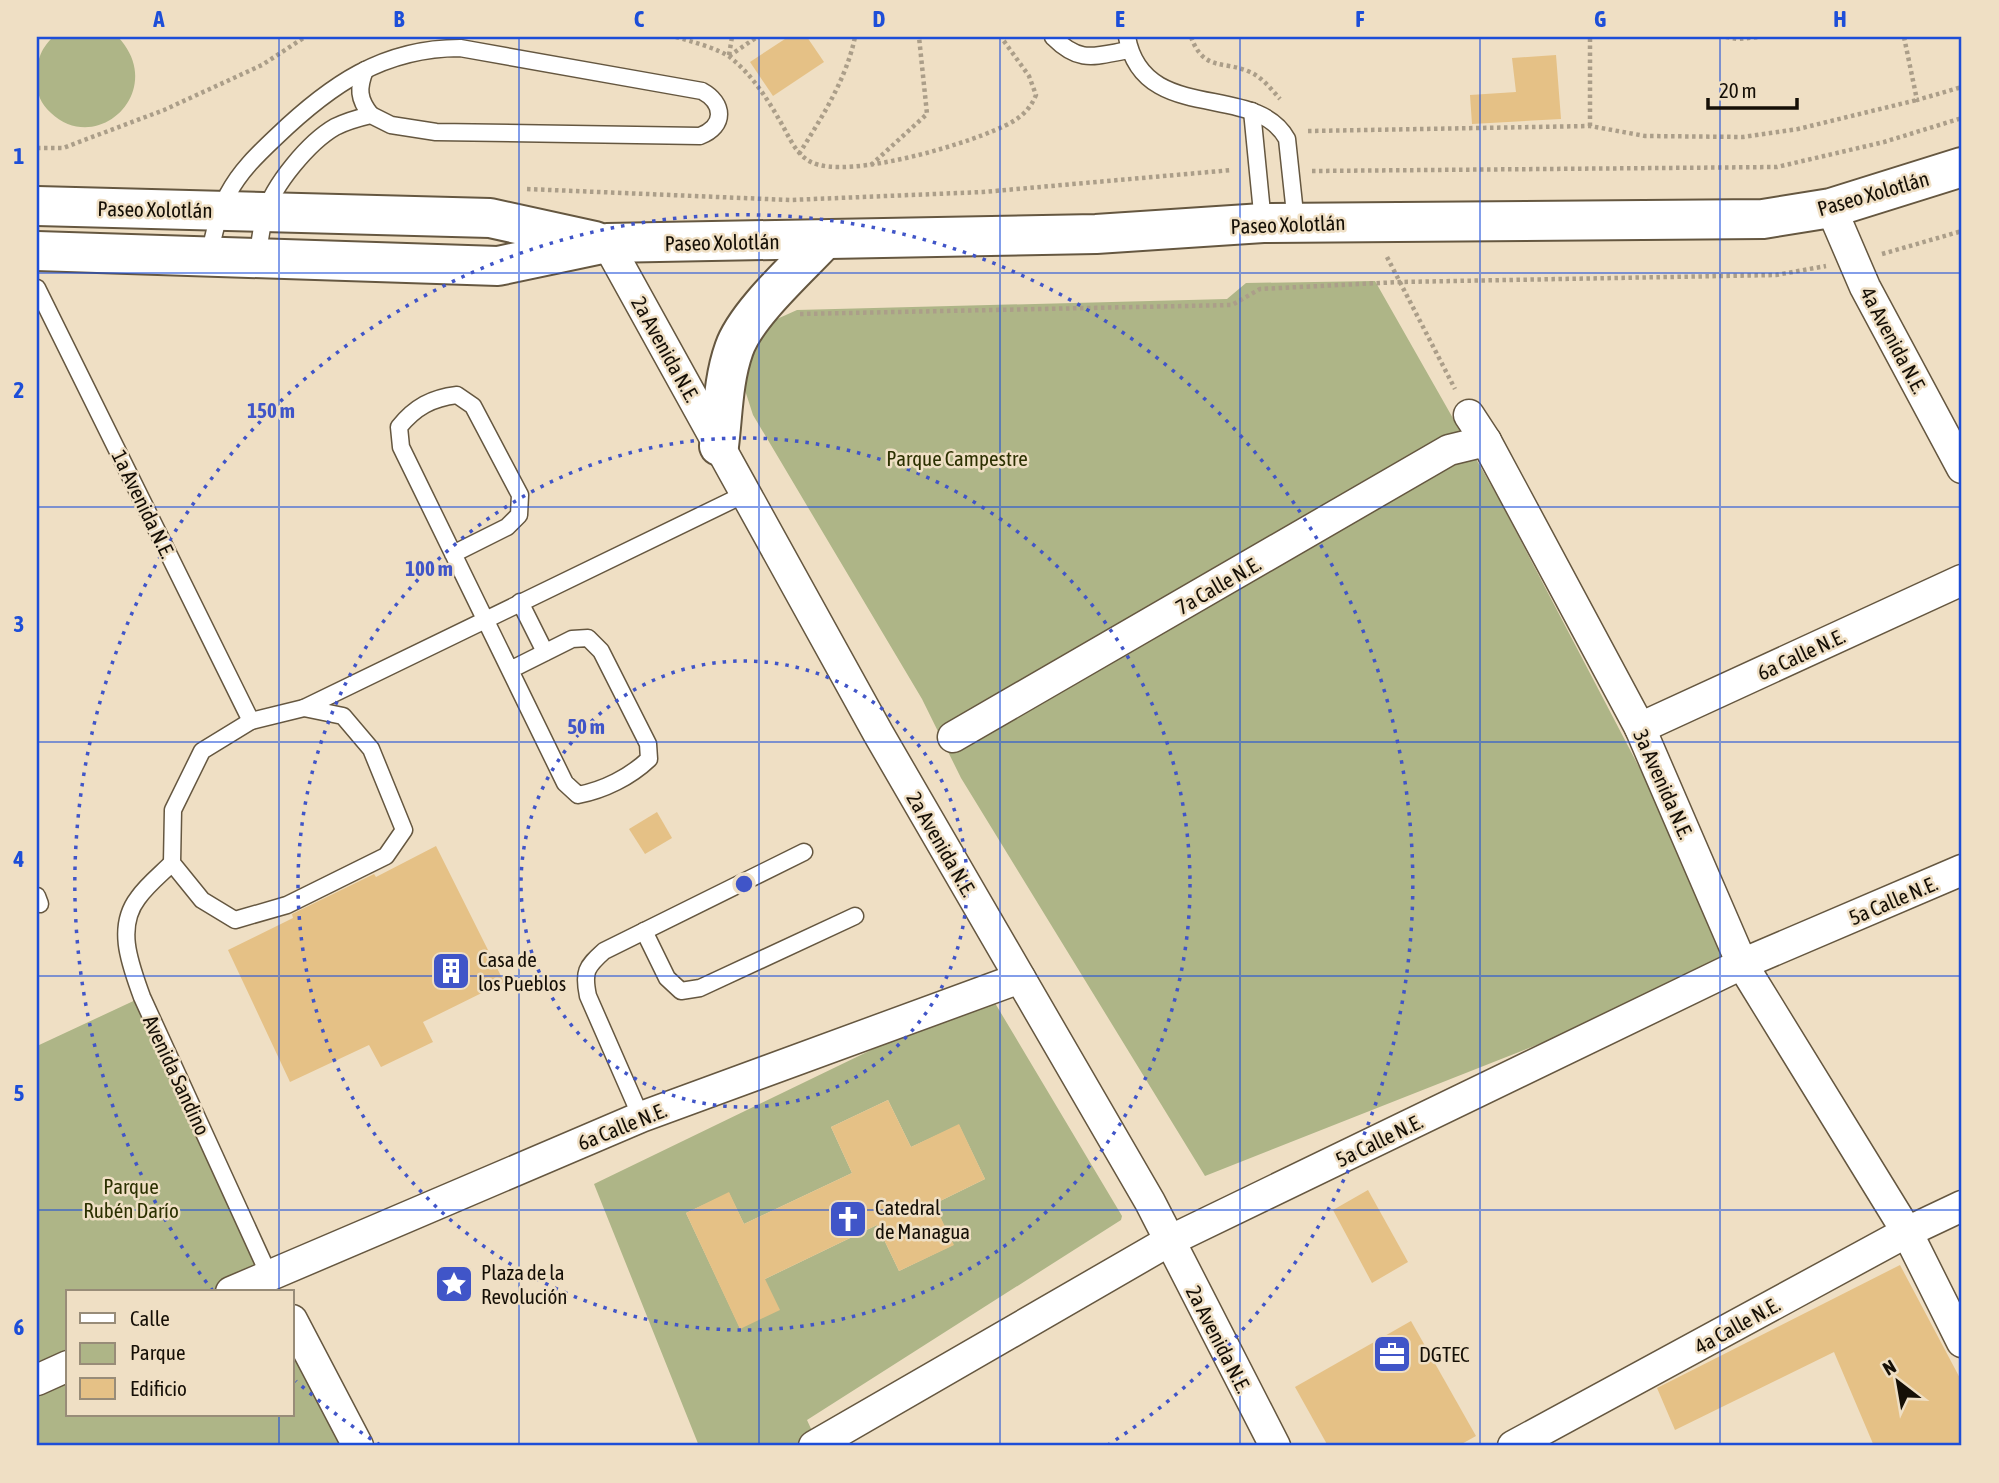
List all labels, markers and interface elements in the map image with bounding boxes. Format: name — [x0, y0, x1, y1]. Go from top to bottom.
text: A — [152, 6, 165, 32]
text: B — [394, 6, 405, 32]
text: C — [634, 6, 645, 32]
text: D — [873, 6, 886, 32]
text: E — [1115, 6, 1125, 32]
text: F — [1355, 6, 1365, 32]
text: G — [1594, 6, 1606, 32]
text: H — [1833, 6, 1847, 32]
scale bar — [1708, 66, 1798, 110]
text: 20 m — [1719, 78, 1757, 102]
text: 1 — [14, 143, 25, 169]
street label: Paseo Xolotlán — [1814, 166, 1932, 220]
street label: Paseo Xolotlán — [97, 196, 213, 222]
street label: Paseo Xolotlán — [1230, 210, 1346, 238]
street label: Paseo Xolotlán — [664, 229, 780, 255]
street label: 4a Avenida N.E. — [1856, 283, 1932, 397]
street label: 2a Avenida N.E. — [627, 292, 705, 406]
text: 2 — [14, 377, 24, 403]
text: 150 m — [247, 398, 295, 422]
street label: 1a Avenida N.E. — [108, 446, 180, 562]
park label: Parque Campestre — [886, 446, 1028, 470]
street label: 7a Calle N.E. — [1171, 551, 1265, 619]
text: 100 m — [405, 556, 453, 580]
text: 3 — [14, 611, 24, 637]
street label: 6a Calle N.E. — [1753, 623, 1849, 685]
text: 50 m — [567, 714, 605, 738]
street label: 3a Avenida N.E. — [1629, 726, 1699, 842]
street label: 2a Avenida N.E. — [902, 787, 982, 901]
text: 4 — [13, 846, 25, 872]
street label: 5a Calle N.E. — [1845, 871, 1941, 929]
centre of rings — [732, 872, 756, 896]
place label: Casa de los Pueblos — [478, 947, 566, 995]
building icon: Casa de los Pueblos — [430, 950, 472, 992]
street label: Avenida Sandino — [139, 1011, 215, 1139]
text: 5 — [14, 1080, 25, 1106]
street label: 6a Calle N.E. — [574, 1097, 670, 1155]
street label: 5a Calle N.E. — [1332, 1109, 1426, 1171]
park label: Parque Rubén Darío — [83, 1174, 179, 1222]
place label: Catedral de Managua — [875, 1195, 970, 1243]
church icon: Catedral de Managua — [827, 1198, 869, 1240]
place label: Plaza de la Revolución — [481, 1260, 568, 1308]
place icon: Plaza de la Revolución — [433, 1263, 475, 1305]
street label: 2a Avenida N.E. — [1182, 1281, 1256, 1397]
legend — [66, 1290, 294, 1416]
street label: 4a Calle N.E. — [1690, 1292, 1784, 1358]
text: Calle — [130, 1306, 170, 1330]
text: 6 — [14, 1314, 25, 1340]
office icon: DGTEC — [1371, 1333, 1413, 1375]
text: Parque — [130, 1340, 185, 1364]
place label: DGTEC — [1419, 1342, 1470, 1366]
north arrow — [1862, 1346, 1932, 1416]
text: N — [1879, 1355, 1900, 1380]
text: Edificio — [130, 1376, 187, 1400]

